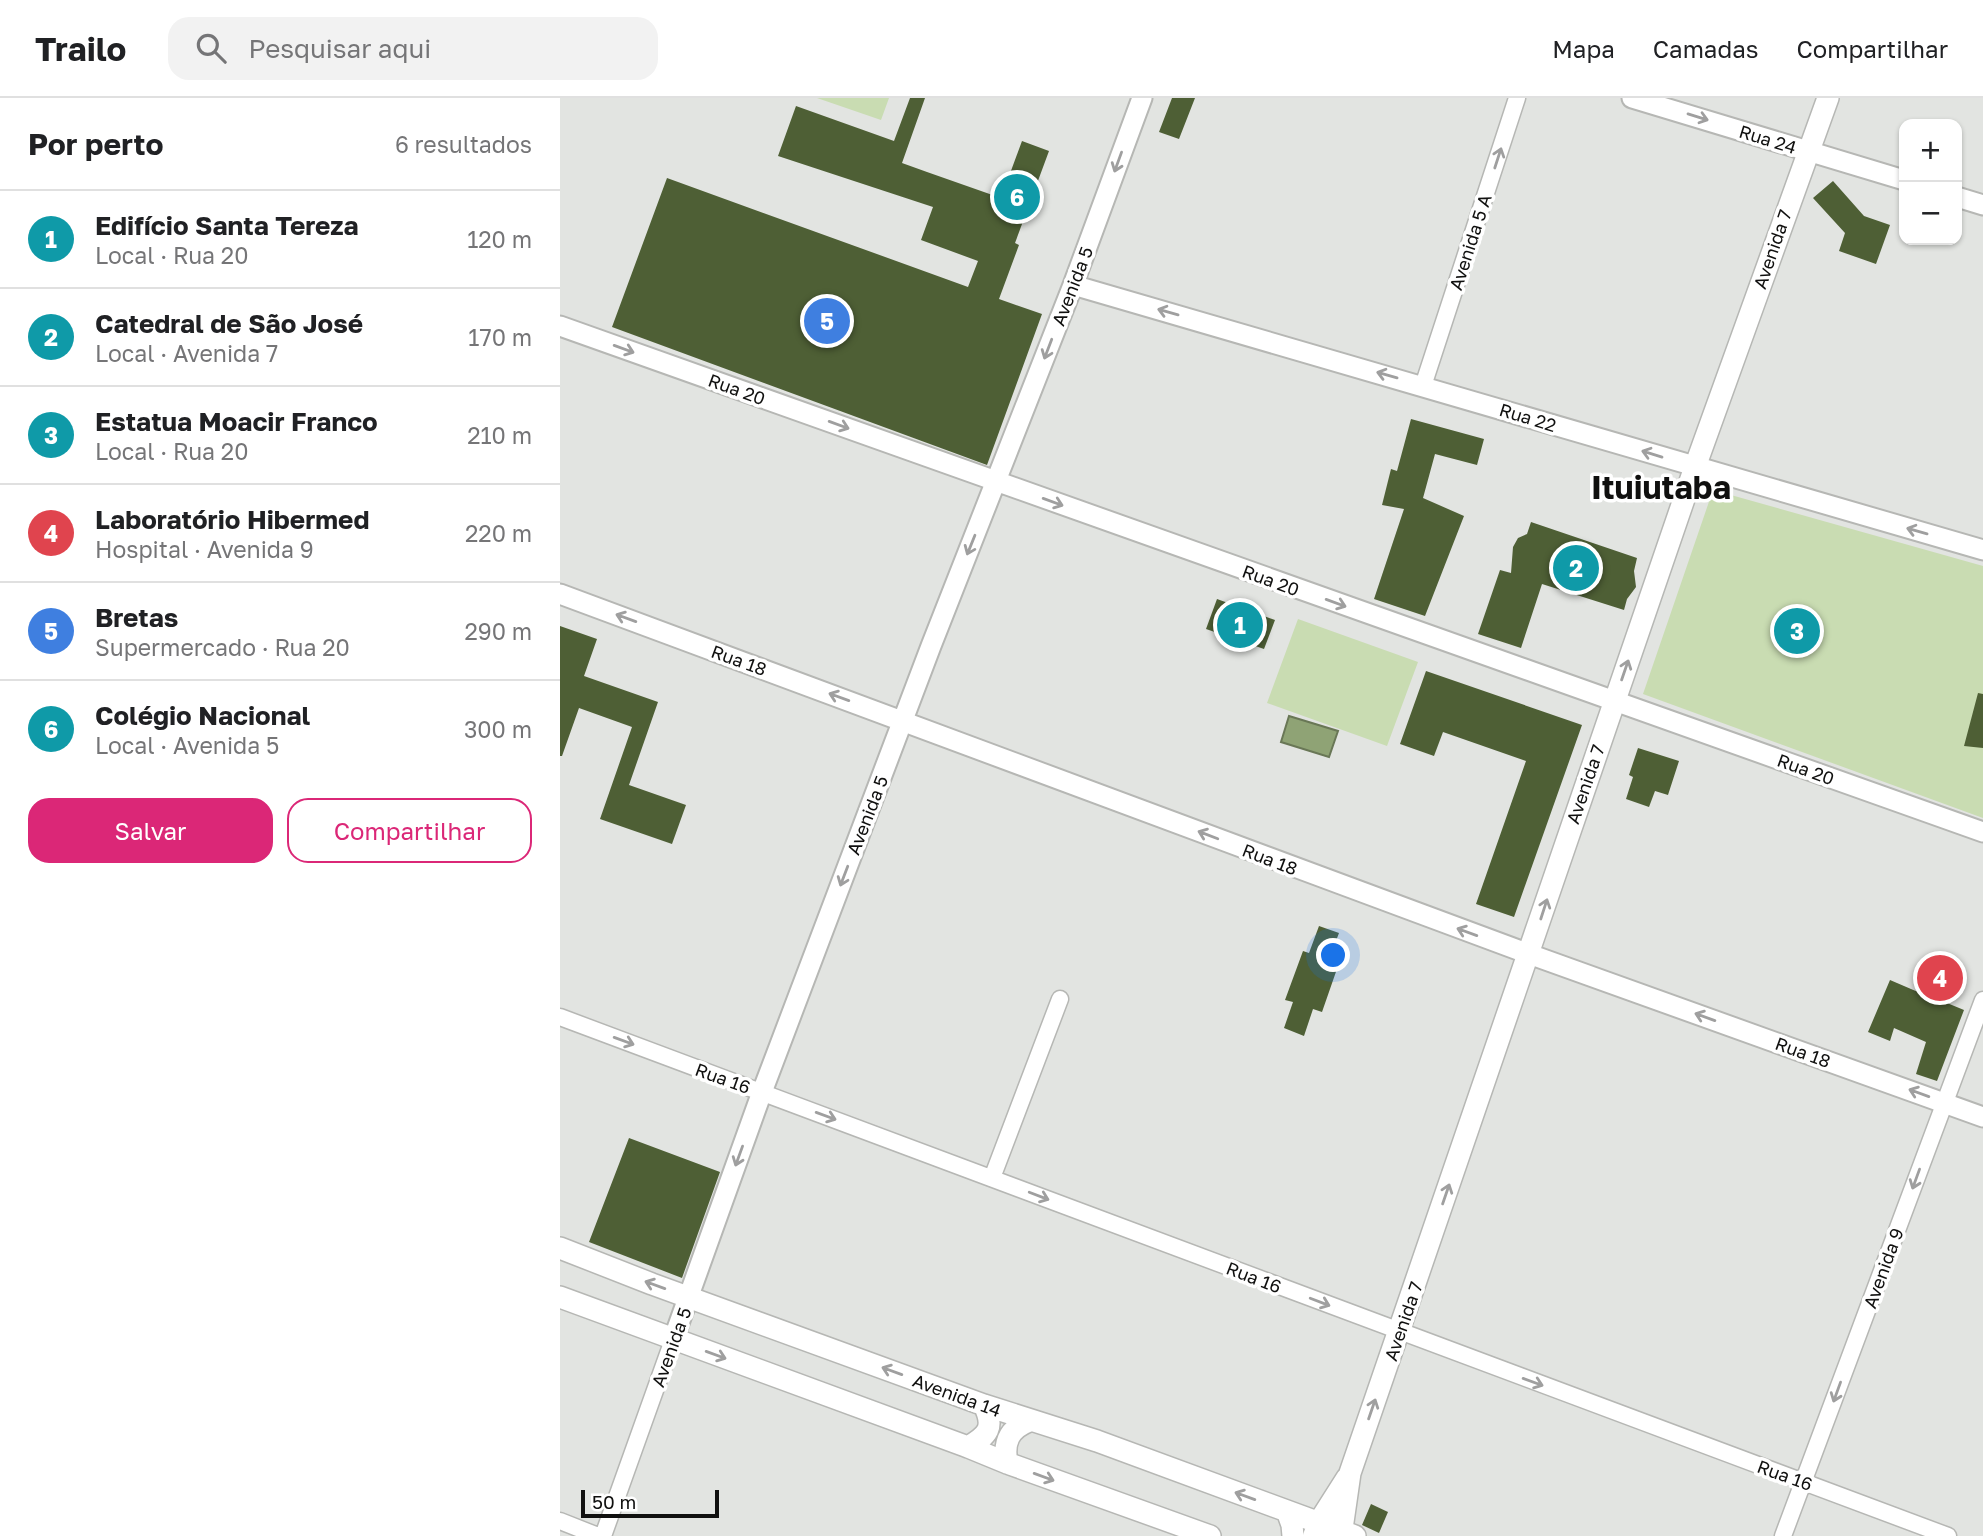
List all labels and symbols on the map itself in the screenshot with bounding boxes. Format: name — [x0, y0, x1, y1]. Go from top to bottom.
one-way arrow — [1686, 112, 1708, 125]
street label: Rua 24 — [1737, 120, 1799, 158]
one-way arrow — [1492, 147, 1505, 169]
one-way arrow — [1111, 151, 1124, 173]
pin: 6 — [994, 171, 1040, 223]
street label: Avenida 5 A — [1444, 191, 1496, 293]
street label: Avenida 7 — [1748, 206, 1796, 292]
street label: Avenida 5 — [1047, 243, 1097, 329]
pin: 5 — [804, 295, 850, 347]
one-way arrow — [1157, 305, 1179, 318]
one-way arrow — [1041, 337, 1053, 359]
one-way arrow — [613, 344, 635, 356]
one-way arrow — [1376, 368, 1398, 381]
street label: Rua 20 — [705, 369, 769, 409]
street label: Rua 22 — [1497, 398, 1559, 436]
one-way arrow — [827, 420, 849, 432]
one-way arrow — [1641, 447, 1664, 460]
district label: Ituiutaba — [1591, 468, 1731, 506]
one-way arrow — [1041, 497, 1063, 509]
one-way arrow — [1907, 524, 1929, 537]
one-way arrow — [963, 533, 976, 555]
pin: 2 — [1553, 542, 1599, 594]
street label: Rua 20 — [1239, 560, 1303, 600]
one-way arrow — [1325, 598, 1347, 610]
pin: 1 — [1217, 599, 1263, 651]
pin: 3 — [1774, 605, 1820, 657]
one-way arrow — [615, 611, 637, 624]
street label: Rua 18 — [708, 640, 770, 680]
one-way arrow — [1620, 660, 1632, 682]
one-way arrow — [829, 690, 851, 702]
street label: Avenida 7 — [1561, 741, 1609, 827]
street label: Rua 20 — [1774, 749, 1838, 789]
street label: Avenida 5 — [842, 772, 892, 858]
one-way arrow — [1198, 828, 1220, 841]
street label: Rua 18 — [1239, 838, 1301, 880]
one-way arrow — [837, 864, 849, 886]
one-way arrow — [1538, 898, 1551, 920]
one-way arrow — [1457, 925, 1479, 937]
your location — [1316, 938, 1350, 972]
pin: 4 — [1917, 952, 1963, 1004]
one-way arrow — [1694, 1010, 1716, 1022]
street label: Rua 18 — [1772, 1032, 1834, 1072]
one-way arrow — [612, 1035, 634, 1048]
street label: Rua 16 — [692, 1058, 754, 1098]
one-way arrow — [1908, 1086, 1930, 1099]
one-way arrow — [814, 1111, 836, 1123]
one-way arrow — [732, 1145, 744, 1167]
one-way arrow — [1909, 1167, 1922, 1189]
one-way arrow — [1441, 1183, 1453, 1205]
one-way arrow — [1027, 1190, 1049, 1203]
street label: Avenida 9 — [1858, 1225, 1908, 1311]
street label: Rua 16 — [1223, 1257, 1285, 1297]
one-way arrow — [644, 1278, 666, 1290]
street label: Avenida 7 — [1379, 1278, 1427, 1364]
one-way arrow — [1309, 1297, 1331, 1310]
street label: Avenida 5 — [646, 1304, 696, 1390]
one-way arrow — [704, 1350, 726, 1363]
one-way arrow — [881, 1364, 903, 1377]
street label: Avenida 14 — [910, 1369, 1004, 1421]
one-way arrow — [1522, 1376, 1544, 1389]
one-way arrow — [1830, 1380, 1842, 1402]
one-way arrow — [1367, 1398, 1379, 1420]
street label: Rua 16 — [1754, 1455, 1816, 1495]
one-way arrow — [1033, 1472, 1055, 1484]
scale bar — [581, 1487, 719, 1519]
one-way arrow — [1234, 1488, 1256, 1501]

